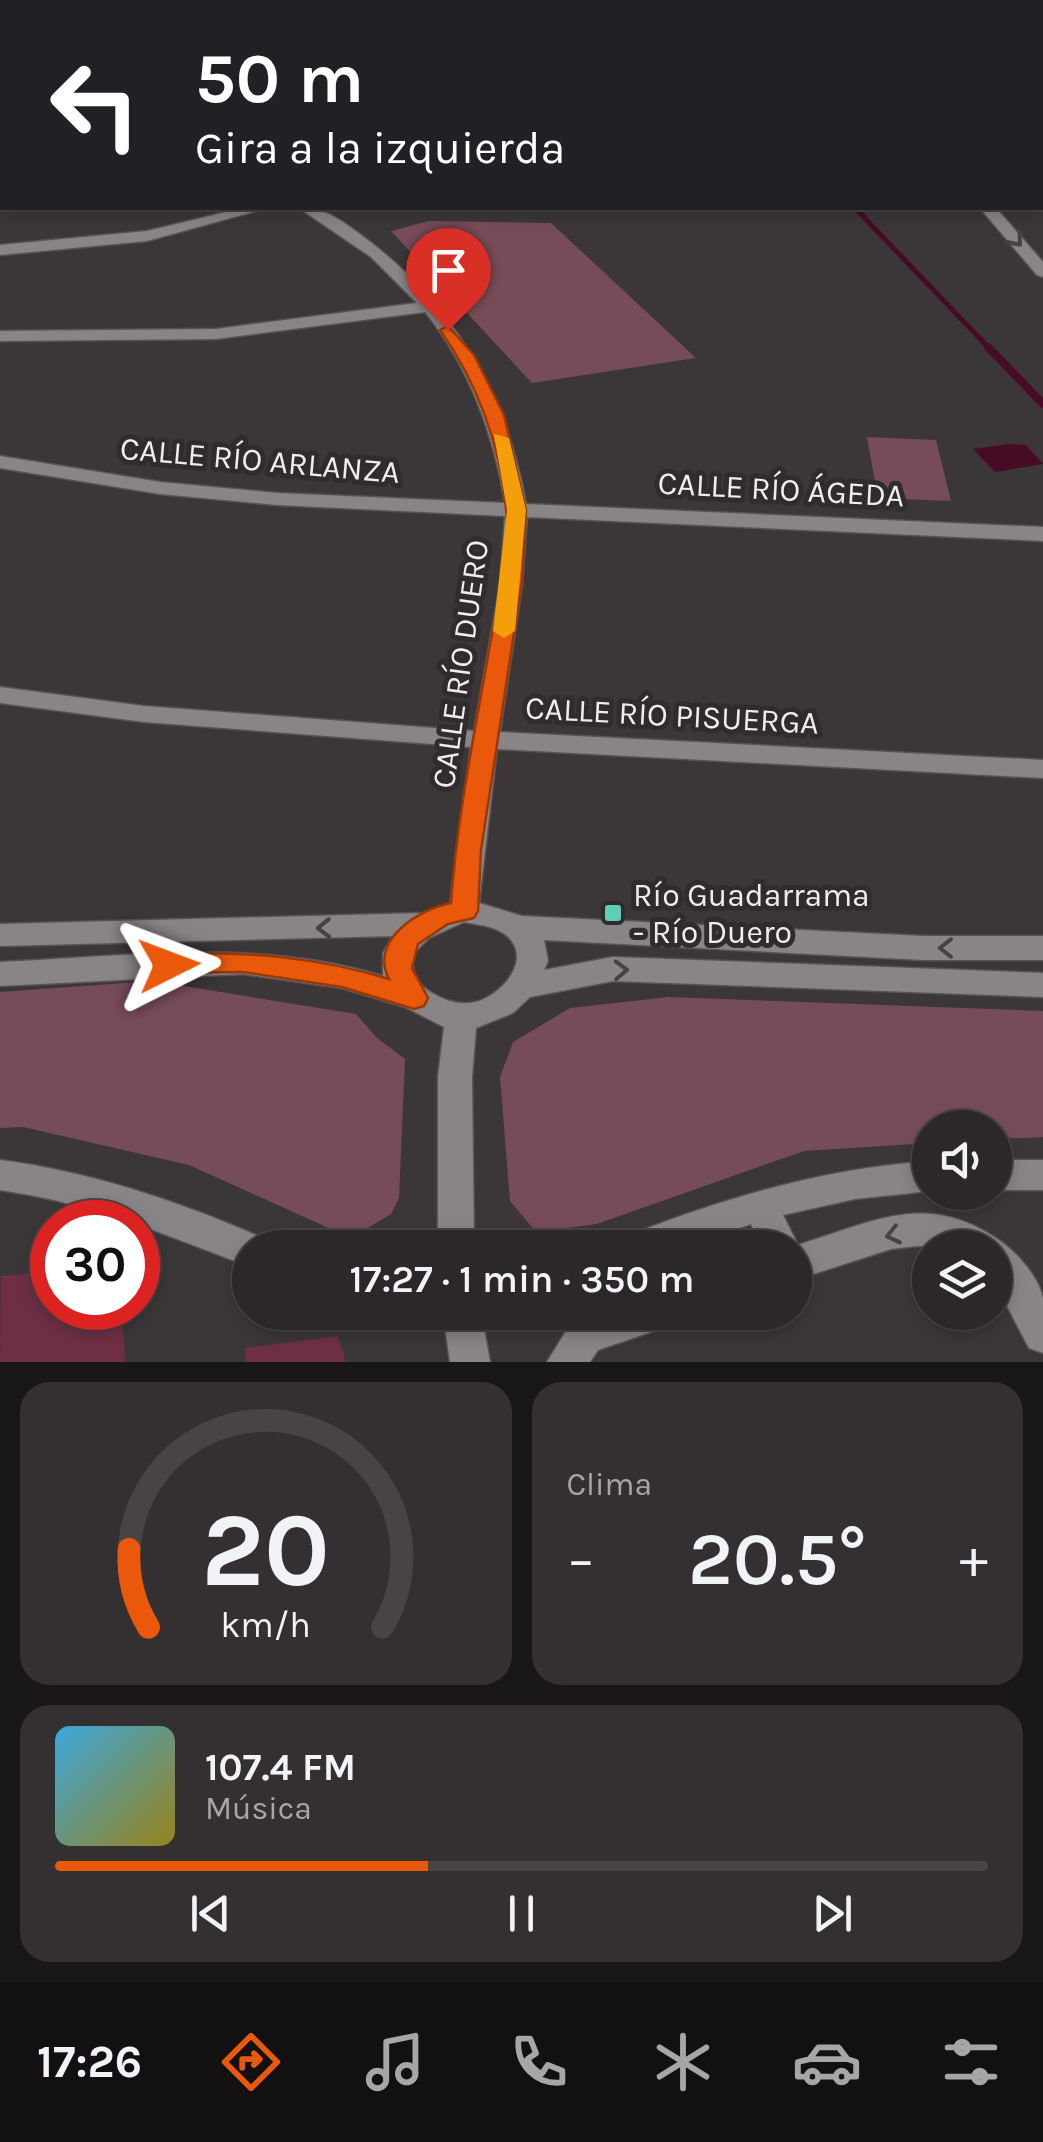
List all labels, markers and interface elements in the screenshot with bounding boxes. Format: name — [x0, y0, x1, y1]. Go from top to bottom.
text: 50 m — [195, 38, 364, 120]
icon: left — [30, 40, 160, 170]
text: Gira a la izquierda — [195, 122, 565, 174]
pin — [406, 228, 491, 331]
one-way arrow — [1004, 228, 1022, 246]
icon: arrive — [421, 243, 476, 298]
street label: CALLE RÍO ARLANZA — [118, 428, 402, 491]
street label: CALLE RÍO ÁGEDA — [657, 463, 905, 514]
street label: CALLE RÍO DUERO — [423, 537, 496, 791]
street label: CALLE RÍO PISUERGA — [524, 687, 820, 742]
place label: Río Guadarrama - Río Duero — [633, 877, 870, 951]
marker: Río Guadarrama - Río Duero — [602, 902, 624, 924]
position arrow — [117, 913, 221, 1017]
one-way arrow — [316, 917, 332, 939]
one-way arrow — [937, 937, 952, 959]
one-way arrow — [614, 960, 630, 981]
map controls — [912, 1110, 1012, 1330]
button: sound — [912, 1110, 1012, 1210]
speed limit sign: 30 — [30, 1200, 160, 1330]
one-way arrow — [885, 1223, 902, 1244]
button: layers — [912, 1230, 1012, 1330]
text: 17:27 · 1 min · 350 m — [349, 1257, 695, 1302]
text: Clima — [567, 1466, 652, 1503]
text: 20 — [201, 1490, 330, 1611]
text: 20.5° — [688, 1515, 866, 1603]
text: − — [567, 1527, 595, 1591]
text: + — [959, 1527, 988, 1591]
text: km/h — [220, 1604, 311, 1646]
text: 107.4 FM — [205, 1745, 356, 1790]
text: Música — [205, 1790, 312, 1827]
icon: previous — [183, 1886, 238, 1941]
icon: pause — [494, 1886, 549, 1941]
icon: next — [805, 1886, 860, 1941]
icon: directions — [216, 2027, 286, 2097]
icon: music — [360, 2027, 430, 2097]
icon: phone — [504, 2027, 574, 2097]
icon: climate — [648, 2027, 718, 2097]
icon: car — [792, 2027, 862, 2097]
icon: filters — [936, 2027, 1006, 2097]
text: 17:26 — [37, 2036, 142, 2088]

